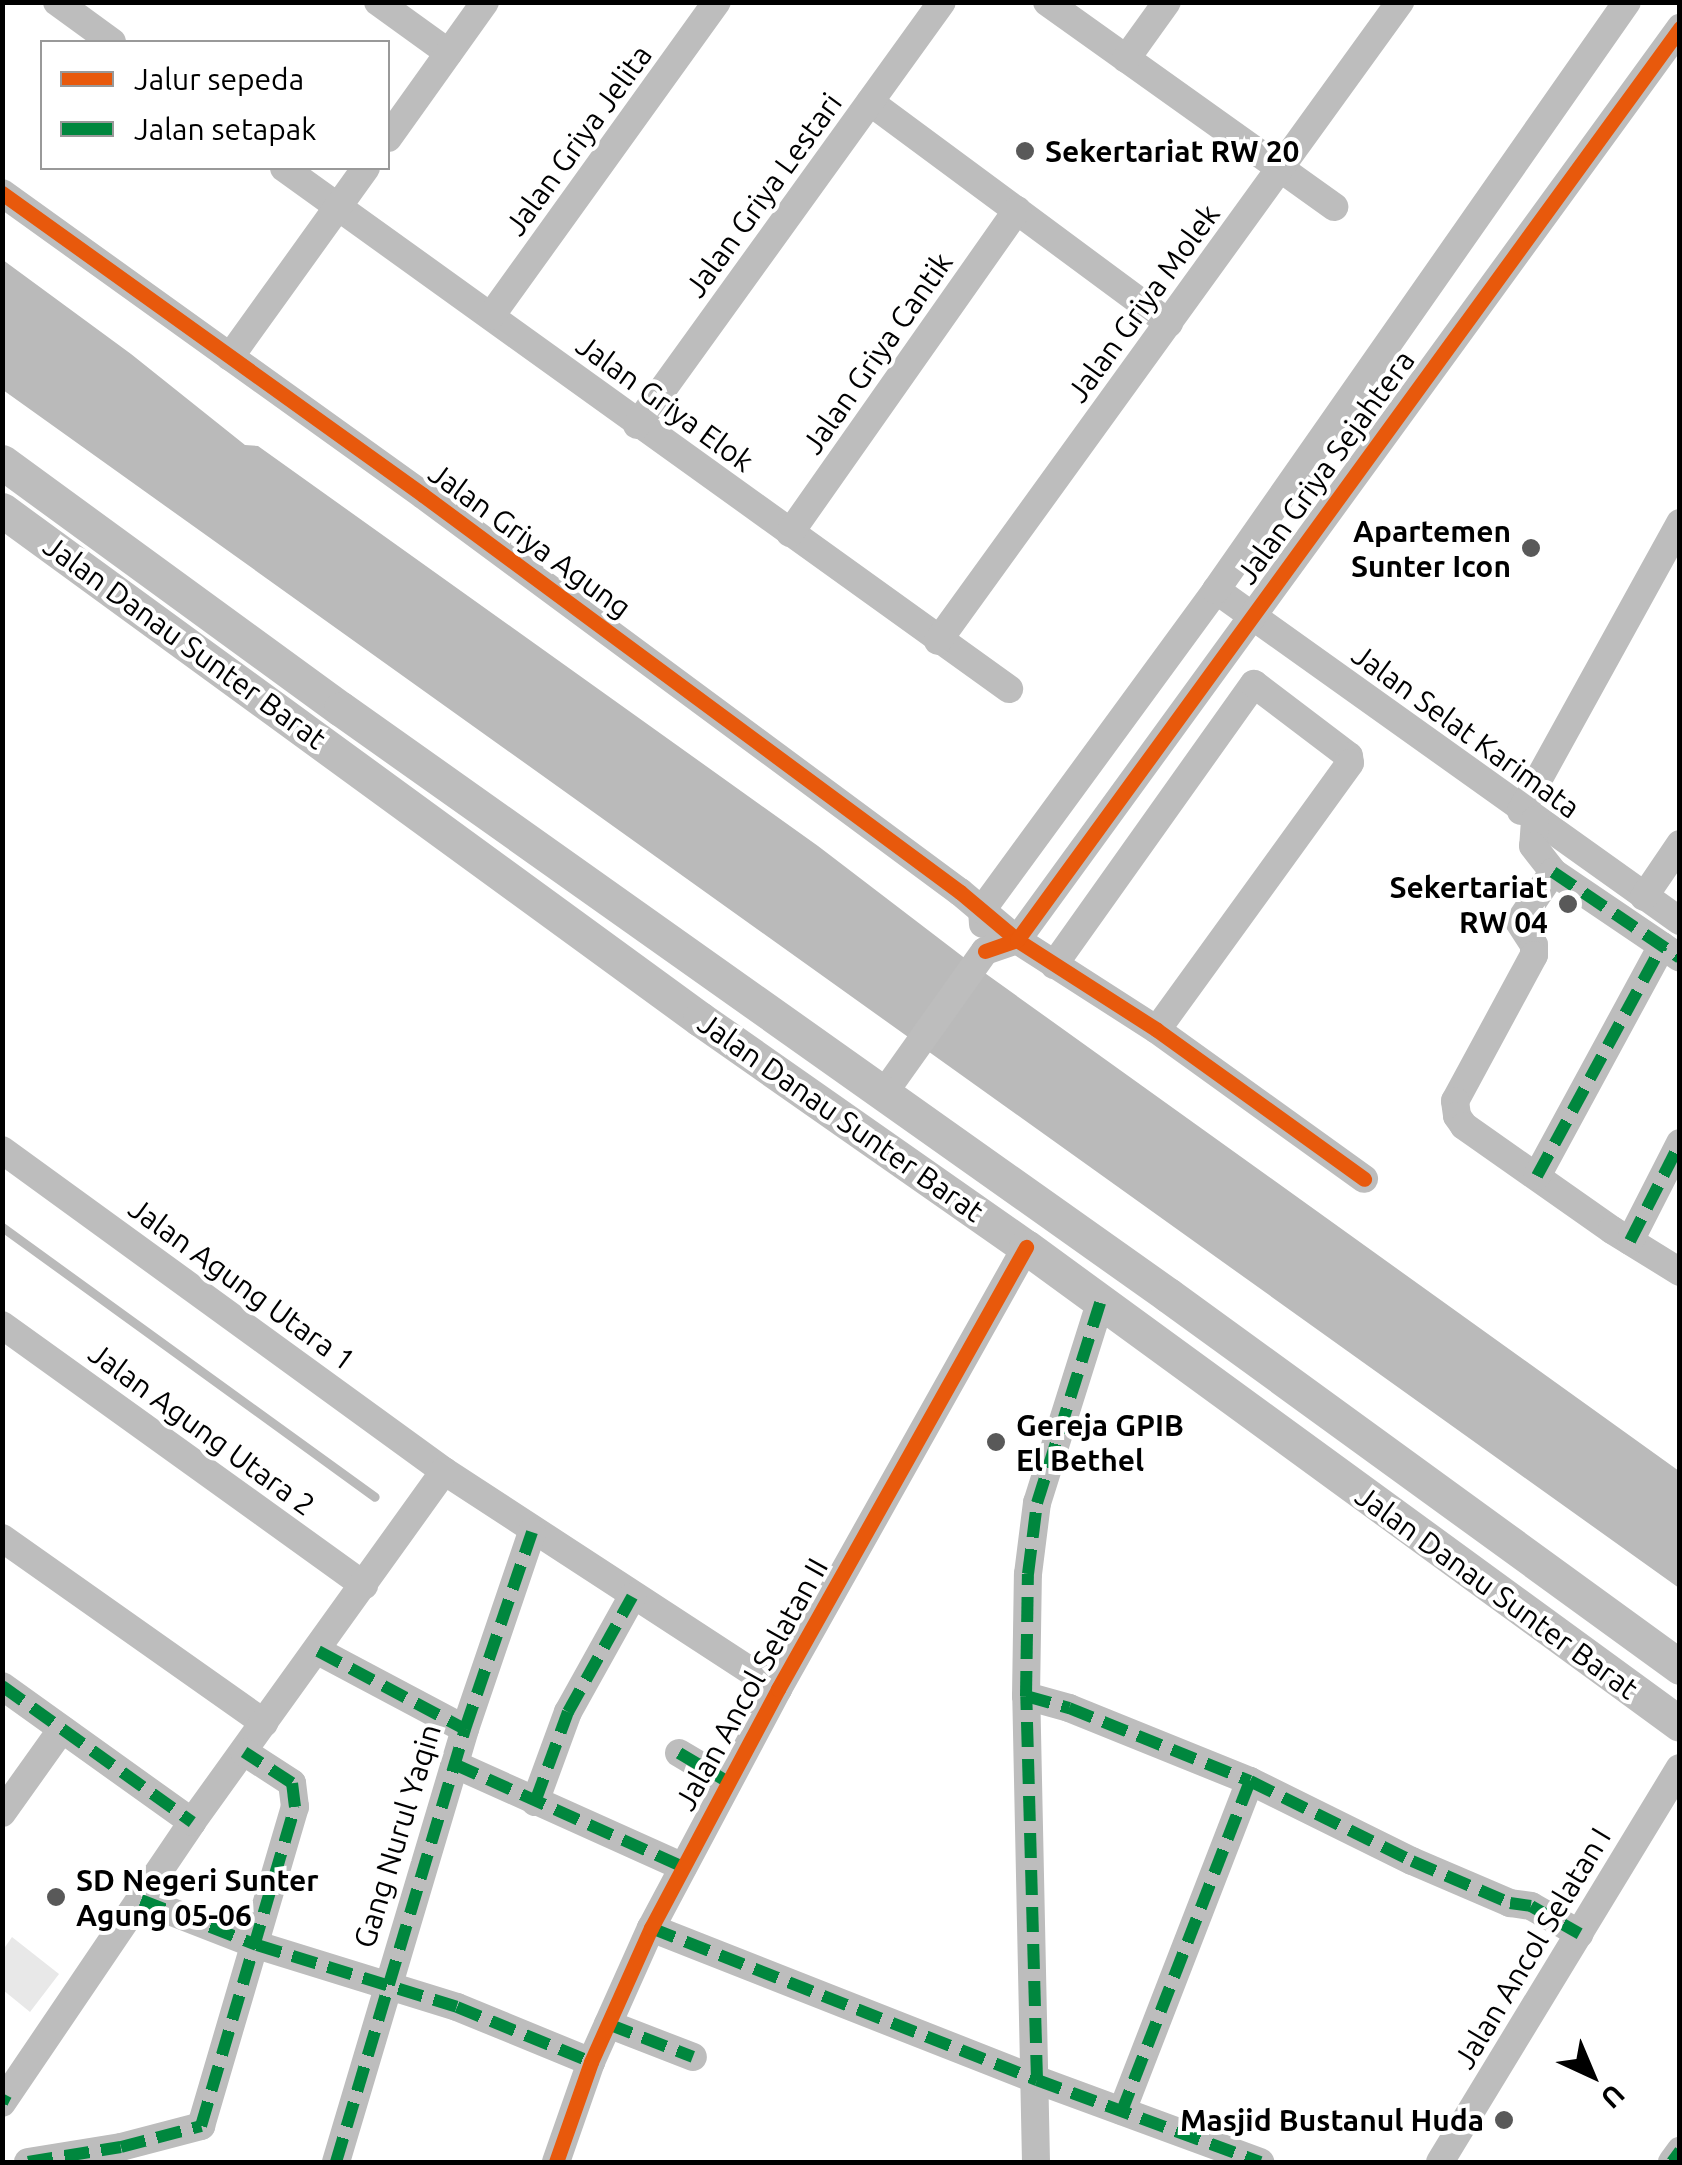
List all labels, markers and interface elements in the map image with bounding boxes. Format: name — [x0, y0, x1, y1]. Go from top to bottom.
street label: Jalan Griya Jelita — [497, 38, 659, 242]
legend — [40, 40, 390, 170]
text: Jalur sepeda — [134, 62, 304, 96]
street label: Jalan Griya Lestari — [677, 86, 849, 304]
text: Jalan setapak — [134, 112, 316, 146]
place label: Sekertariat RW 20 — [1045, 133, 1299, 169]
marker: Sekertariat RW 20 — [1014, 140, 1036, 162]
street label: Jalan Griya Molek — [1059, 197, 1227, 409]
street label: Jalan Griya Cantik — [794, 245, 960, 461]
street label: Jalan Griya Elok — [569, 327, 761, 479]
street label: Jalan Griya Sejahtera — [1228, 343, 1422, 591]
street label: Jalan Griya Agung — [422, 455, 638, 625]
place label: Apartemen Sunter Icon — [1351, 513, 1511, 584]
street label: Jalan Danau Sunter Barat — [37, 527, 333, 757]
marker: Apartemen Sunter Icon — [1520, 537, 1542, 559]
street label: Jalan Selat Karimata — [1345, 636, 1587, 826]
place label: Sekertariat RW 04 — [1390, 869, 1548, 940]
marker: Sekertariat RW 04 — [1557, 893, 1579, 915]
street label: Jalan Danau Sunter Barat — [691, 1005, 991, 1229]
street label: Jalan Agung Utara 1 — [122, 1190, 362, 1378]
street label: Jalan Agung Utara 2 — [82, 1335, 322, 1523]
place label: Gereja GPIB El Bethel — [1016, 1407, 1184, 1478]
marker: Gereja GPIB El Bethel — [985, 1431, 1007, 1453]
street label: Jalan Danau Sunter Barat — [1349, 1477, 1645, 1707]
street label: Jalan Ancol Selatan II — [667, 1552, 835, 1816]
street label: Gang Nurul Yaqin — [346, 1720, 448, 1952]
street label: Jalan Ancol Selatan I — [1446, 1821, 1618, 2075]
place label: SD Negeri Sunter Agung 05-06 — [76, 1862, 319, 1932]
marker: SD Negeri Sunter Agung 05-06 — [45, 1886, 67, 1908]
north arrow — [1542, 2025, 1642, 2125]
text: U — [1595, 2079, 1631, 2115]
place label: Masjid Bustanul Huda — [1180, 2102, 1484, 2138]
marker: Masjid Bustanul Huda — [1493, 2109, 1515, 2131]

